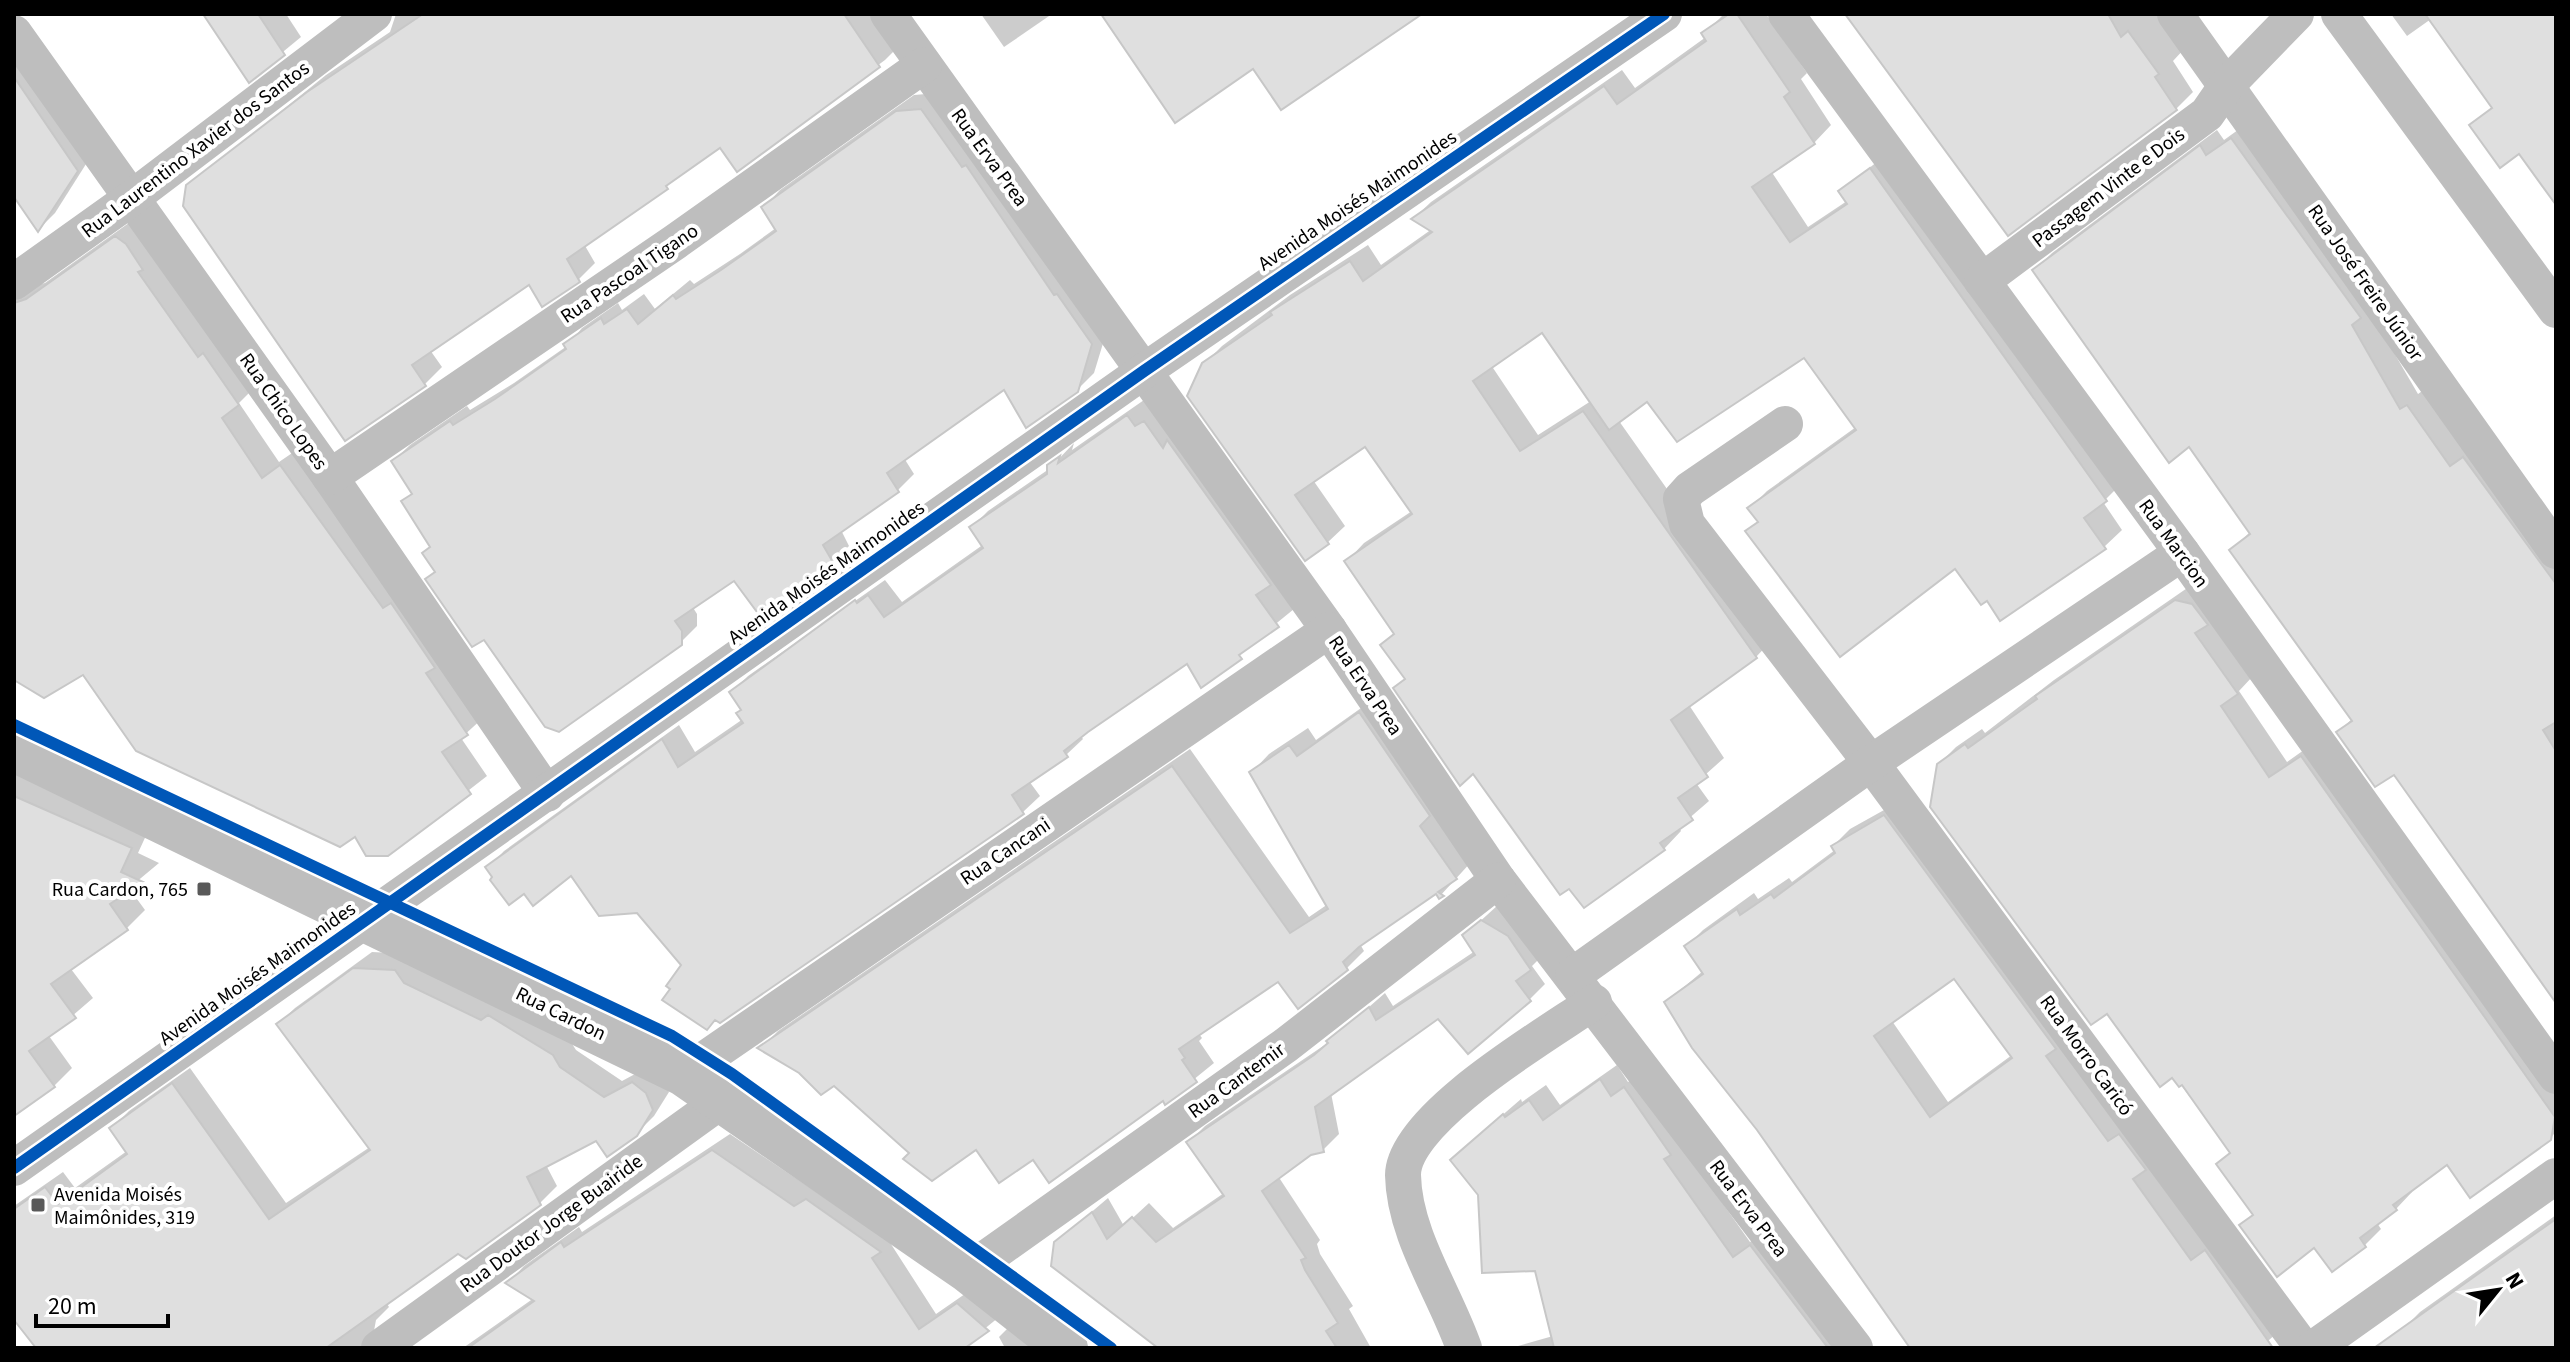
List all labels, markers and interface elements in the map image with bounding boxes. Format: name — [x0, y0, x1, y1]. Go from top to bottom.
street label: Rua Laurentino Xavier dos Santos — [76, 55, 315, 245]
street label: Rua Erva Prea — [944, 103, 1034, 212]
street label: Passagem Vinte e Dois — [2026, 121, 2191, 255]
street label: Avenida Moisés Maimonides — [1253, 124, 1462, 278]
street label: Rua José Freire Júnior — [2301, 199, 2430, 366]
street label: Rua Pascoal Tigano — [555, 217, 704, 330]
street label: Rua Chico Lopes — [232, 348, 334, 476]
street label: Rua Marcion — [2131, 493, 2215, 594]
street label: Avenida Moisés Maimonides — [723, 494, 931, 651]
street label: Rua Erva Prea — [1321, 630, 1409, 741]
street label: Rua Cancani — [955, 811, 1056, 892]
place label: Rua Cardon, 765 — [52, 876, 188, 904]
marker: Rua Cardon, 765 — [195, 880, 213, 898]
street label: Avenida Moisés Maimonides — [154, 895, 362, 1052]
street label: Rua Cardon — [511, 980, 611, 1048]
street label: Rua Morro Caricó — [2033, 989, 2140, 1122]
street label: Rua Cantemir — [1182, 1036, 1291, 1126]
street label: Rua Doutor Jorge Buairide — [454, 1148, 649, 1300]
street label: Rua Erva Prea — [1702, 1154, 1794, 1263]
place label: Avenida Moisés Maimônides, 319 — [54, 1181, 195, 1232]
marker: Avenida Moisés Maimônides, 319 — [29, 1196, 47, 1214]
north arrow — [2458, 1250, 2538, 1330]
text: N — [2497, 1266, 2532, 1295]
scale bar — [36, 1278, 168, 1328]
text: 20 m — [48, 1289, 97, 1324]

